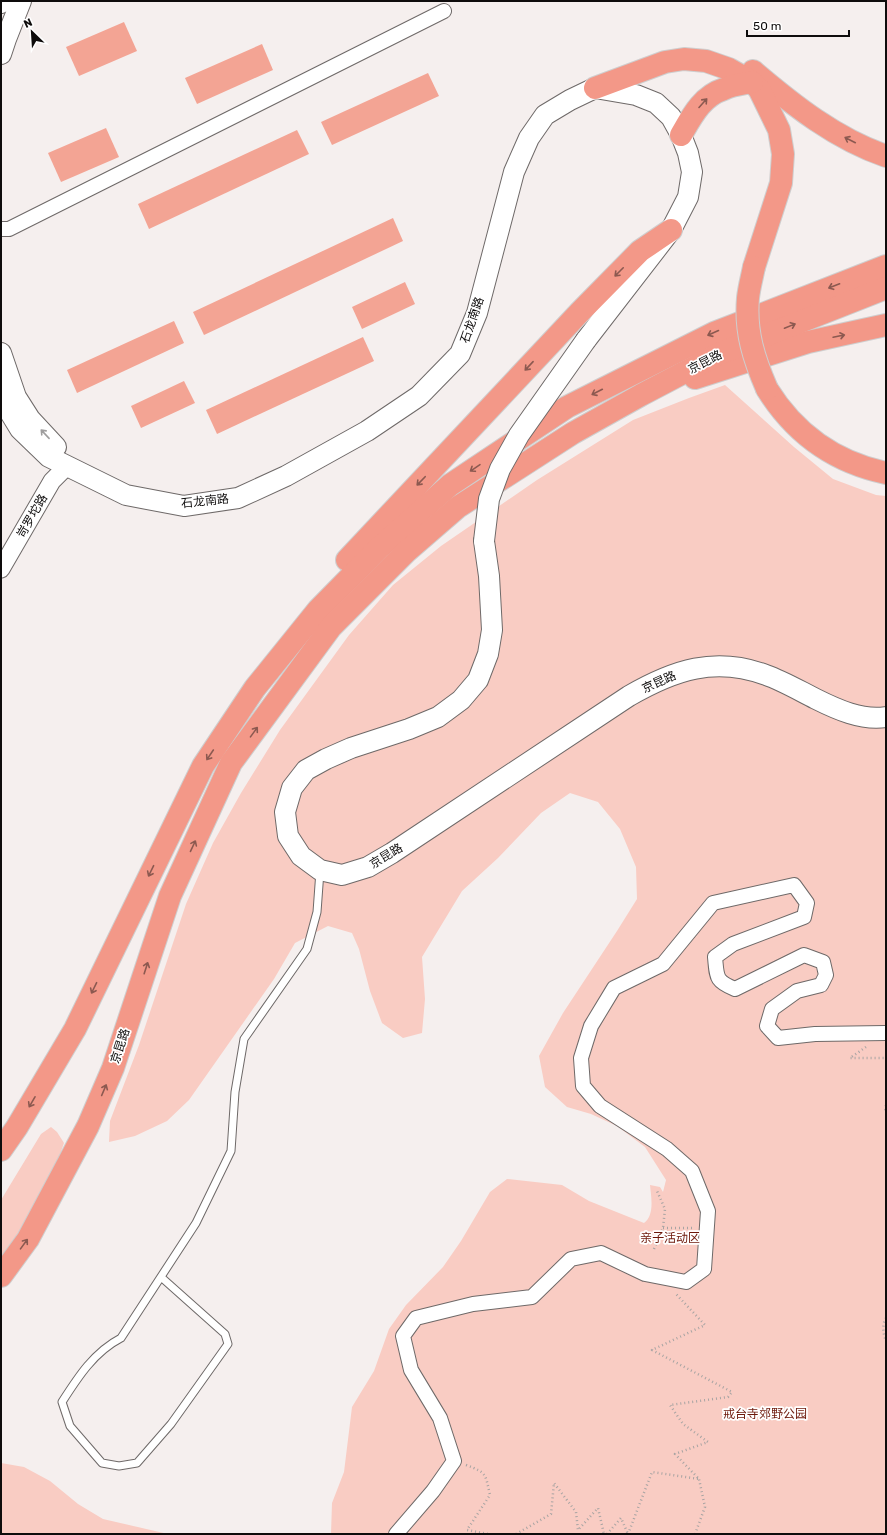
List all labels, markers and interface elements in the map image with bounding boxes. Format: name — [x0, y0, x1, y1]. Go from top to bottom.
north arrow — [12, 12, 52, 52]
scale bar — [747, 12, 849, 38]
text: N — [22, 16, 34, 31]
text: 50 m — [753, 19, 781, 33]
one-way arrow — [698, 98, 707, 108]
one-way arrow — [845, 136, 857, 144]
one-way arrow — [615, 267, 624, 277]
one-way arrow — [829, 283, 841, 290]
street label: 石龙南路 — [458, 295, 486, 345]
one-way arrow — [784, 322, 796, 329]
one-way arrow — [707, 330, 719, 338]
one-way arrow — [832, 331, 845, 339]
street label: 京昆路 — [686, 348, 724, 376]
one-way arrow — [525, 361, 534, 371]
one-way arrow — [591, 389, 603, 396]
one-way arrow — [40, 429, 49, 440]
one-way arrow — [470, 464, 481, 472]
one-way arrow — [416, 476, 426, 486]
street label: 岢罗坨路 — [14, 492, 50, 540]
street label: 石龙南路 — [180, 492, 230, 510]
street label: 京昆路 — [640, 668, 678, 696]
one-way arrow — [250, 727, 258, 738]
one-way arrow — [206, 749, 214, 760]
one-way arrow — [190, 841, 197, 853]
street label: 京昆路 — [367, 841, 405, 871]
one-way arrow — [147, 864, 154, 876]
one-way arrow — [143, 962, 151, 974]
one-way arrow — [90, 981, 97, 993]
street label: 京昆路 — [108, 1027, 132, 1065]
one-way arrow — [100, 1085, 108, 1097]
one-way arrow — [27, 1096, 35, 1108]
park label: 亲子活动区 — [640, 1231, 700, 1245]
one-way arrow — [20, 1239, 28, 1250]
park label: 戒台寺郊野公园 — [723, 1407, 807, 1421]

